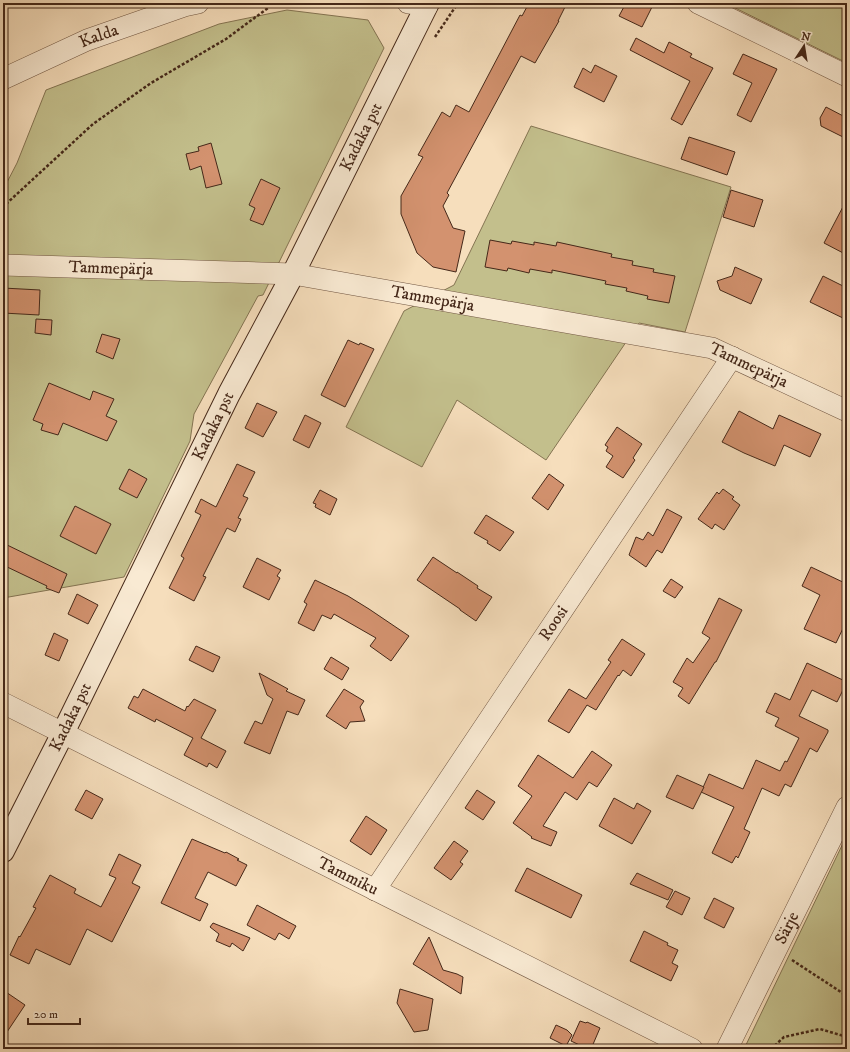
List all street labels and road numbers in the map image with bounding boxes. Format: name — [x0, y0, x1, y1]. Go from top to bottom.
street label: Kalda — [75, 19, 122, 53]
street label: Kadaka pst — [335, 98, 388, 175]
street label: Tammepärja — [68, 256, 154, 281]
street label: Tammepärja — [389, 280, 477, 317]
street label: Tammepärja — [706, 337, 792, 393]
street label: Kadaka pst — [187, 388, 240, 464]
street label: Roosi — [534, 601, 573, 645]
street label: Kadaka pst — [44, 679, 97, 755]
street label: Tammiku — [314, 852, 382, 901]
street label: Särje — [770, 908, 804, 948]

